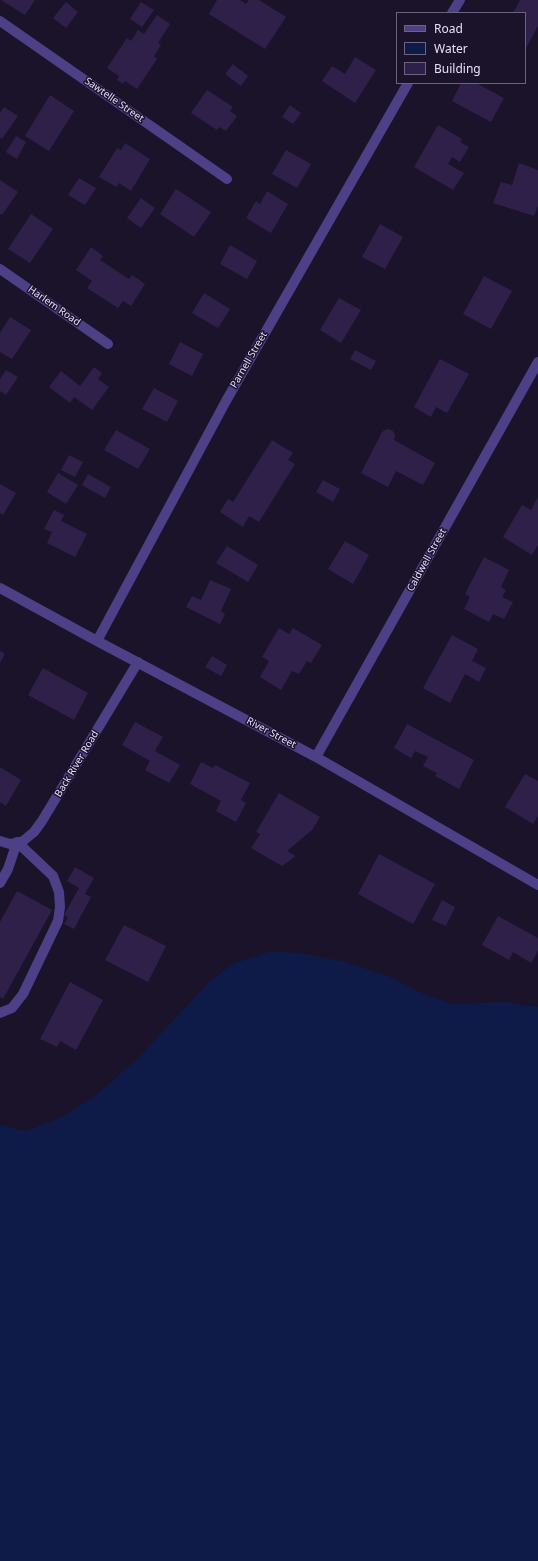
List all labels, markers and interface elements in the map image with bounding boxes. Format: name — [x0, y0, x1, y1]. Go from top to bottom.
legend — [396, 12, 526, 84]
text: Road — [434, 20, 463, 37]
text: Water — [434, 40, 468, 57]
text: Building — [434, 60, 481, 77]
street label: Sawtelle Street — [82, 75, 146, 125]
street label: Harlem Road — [25, 283, 83, 329]
street label: Parnell Street — [228, 330, 270, 390]
street label: Caldwell Street — [405, 527, 449, 593]
street label: River Street — [244, 715, 298, 751]
street label: Back River Road — [53, 729, 101, 799]

